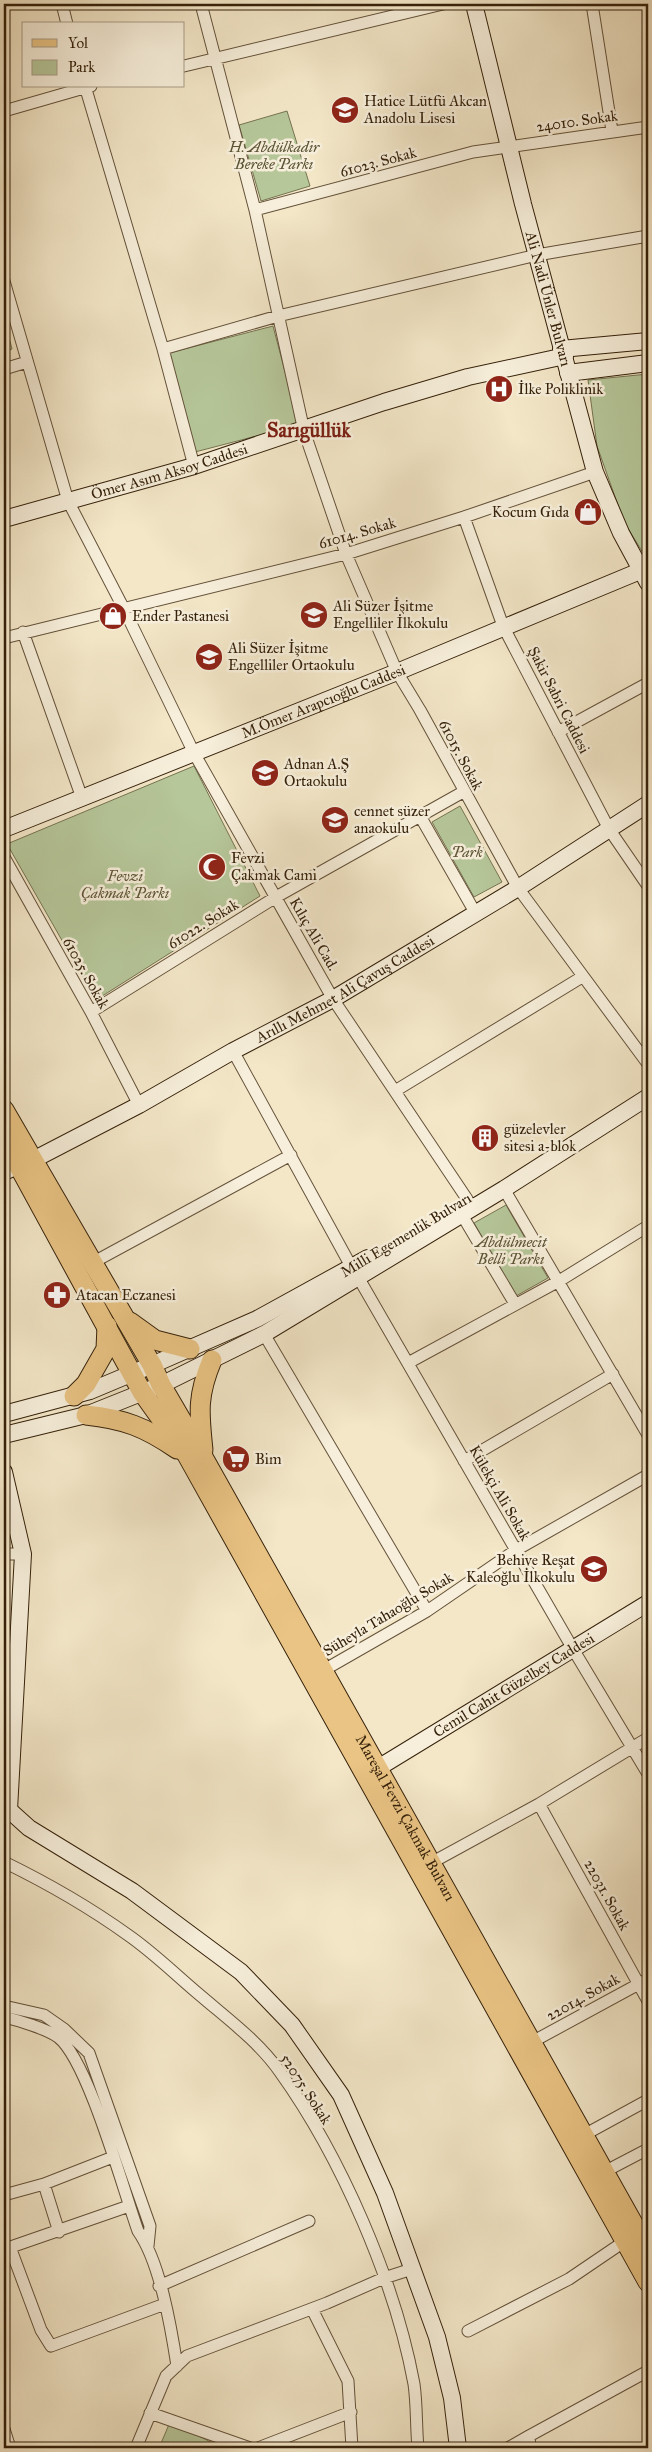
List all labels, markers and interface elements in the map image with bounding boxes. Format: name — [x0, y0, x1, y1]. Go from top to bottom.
legend — [22, 22, 185, 88]
text: Yol — [68, 34, 89, 52]
text: Park — [68, 58, 95, 76]
place label: Hatice Lütfü Akcan Anadolu Lisesi — [363, 92, 487, 127]
school or university icon: Hatice Lütfü Akcan Anadolu Lisesi — [330, 95, 360, 125]
street label: 24010. Sokak — [535, 106, 619, 136]
park label: H. Abdülkadir Bereke Parkı — [228, 138, 320, 173]
street label: 61023. Sokak — [338, 143, 418, 181]
street label: Ali Nadi Ünler Bulvarı — [521, 228, 575, 368]
hospital icon: İlke Poliklinik — [484, 374, 514, 404]
place label: İlke Poliklinik — [518, 380, 603, 398]
district label: Sarıgüllük — [267, 418, 352, 443]
street label: Ömer Asım Aksoy Caddesi — [89, 440, 250, 503]
shop icon: Kocum Gıda — [573, 497, 603, 527]
place label: Kocum Gıda — [492, 503, 570, 521]
street label: 61014. Sokak — [316, 513, 398, 553]
place label: Ali Süzer İşitme Engelliler İlkokulu — [332, 597, 448, 632]
school or university icon: Ali Süzer İşitme Engelliler İlkokulu — [299, 600, 329, 630]
shop icon: Ender Pastanesi — [98, 601, 128, 631]
place label: Ender Pastanesi — [132, 607, 229, 625]
place label: Ali Süzer İşitme Engelliler Ortaokulu — [227, 639, 355, 674]
school or university icon: Ali Süzer İşitme Engelliler Ortaokulu — [194, 642, 224, 672]
street label: Şakir Sabri Caddesi — [524, 644, 594, 756]
street label: M.Ömer Arapcıoğlu Caddesi — [239, 660, 408, 742]
street label: 61015. Sokak — [435, 717, 487, 793]
place label: Adnan A.Ş Ortaokulu — [283, 755, 349, 790]
school or university icon: Adnan A.Ş Ortaokulu — [250, 758, 280, 788]
place label: cennet süzer anaokulu — [354, 802, 430, 837]
school or university icon: cennet süzer anaokulu — [320, 805, 350, 835]
park label: Park — [451, 843, 483, 861]
place label: Fevzi Çakmak Cami — [231, 849, 317, 884]
mosque icon: Fevzi Çakmak Cami — [197, 852, 227, 882]
park label: Fevzi Çakmak Parkı — [81, 867, 170, 902]
street label: Kılıç Ali Cad. — [286, 894, 342, 974]
street label: 61022. Sokak — [164, 895, 242, 953]
street label: Arıllı Mehmet Ali Çavuş Caddesi — [252, 931, 437, 1047]
street label: 61025. Sokak — [59, 934, 113, 1012]
place label: güzelevler sitesi a-blok — [504, 1120, 576, 1155]
building icon: güzelevler sitesi a-blok — [470, 1123, 500, 1153]
street label: Milli Egemenlik Bulvarı — [337, 1189, 475, 1281]
park label: Abdülmecit Belli Parkı — [473, 1233, 548, 1268]
pharmacy icon: Atacan Eczanesi — [42, 1280, 72, 1310]
place label: Atacan Eczanesi — [75, 1286, 176, 1304]
street label: Külekçi Ali Sokak — [465, 1442, 535, 1544]
supermarket icon: Bim — [221, 1444, 251, 1474]
place label: Bim — [255, 1450, 282, 1468]
place label: Behiye Reşat Kaleoğlu İlkokulu — [466, 1551, 576, 1586]
school or university icon: Behiye Reşat Kaleoğlu İlkokulu — [579, 1554, 609, 1584]
street label: Süheyla Tahaoğlu Sokak — [320, 1568, 456, 1660]
street label: Cemil Cahit Güzelbey Caddesi — [430, 1629, 598, 1741]
street label: Mareşal Fevzi Çakmak Bulvarı — [352, 1732, 459, 1904]
street label: 22031. Sokak — [580, 1856, 634, 1934]
street label: 22014. Sokak — [543, 1970, 623, 2024]
street label: 52075. Sokak — [277, 2050, 335, 2128]

